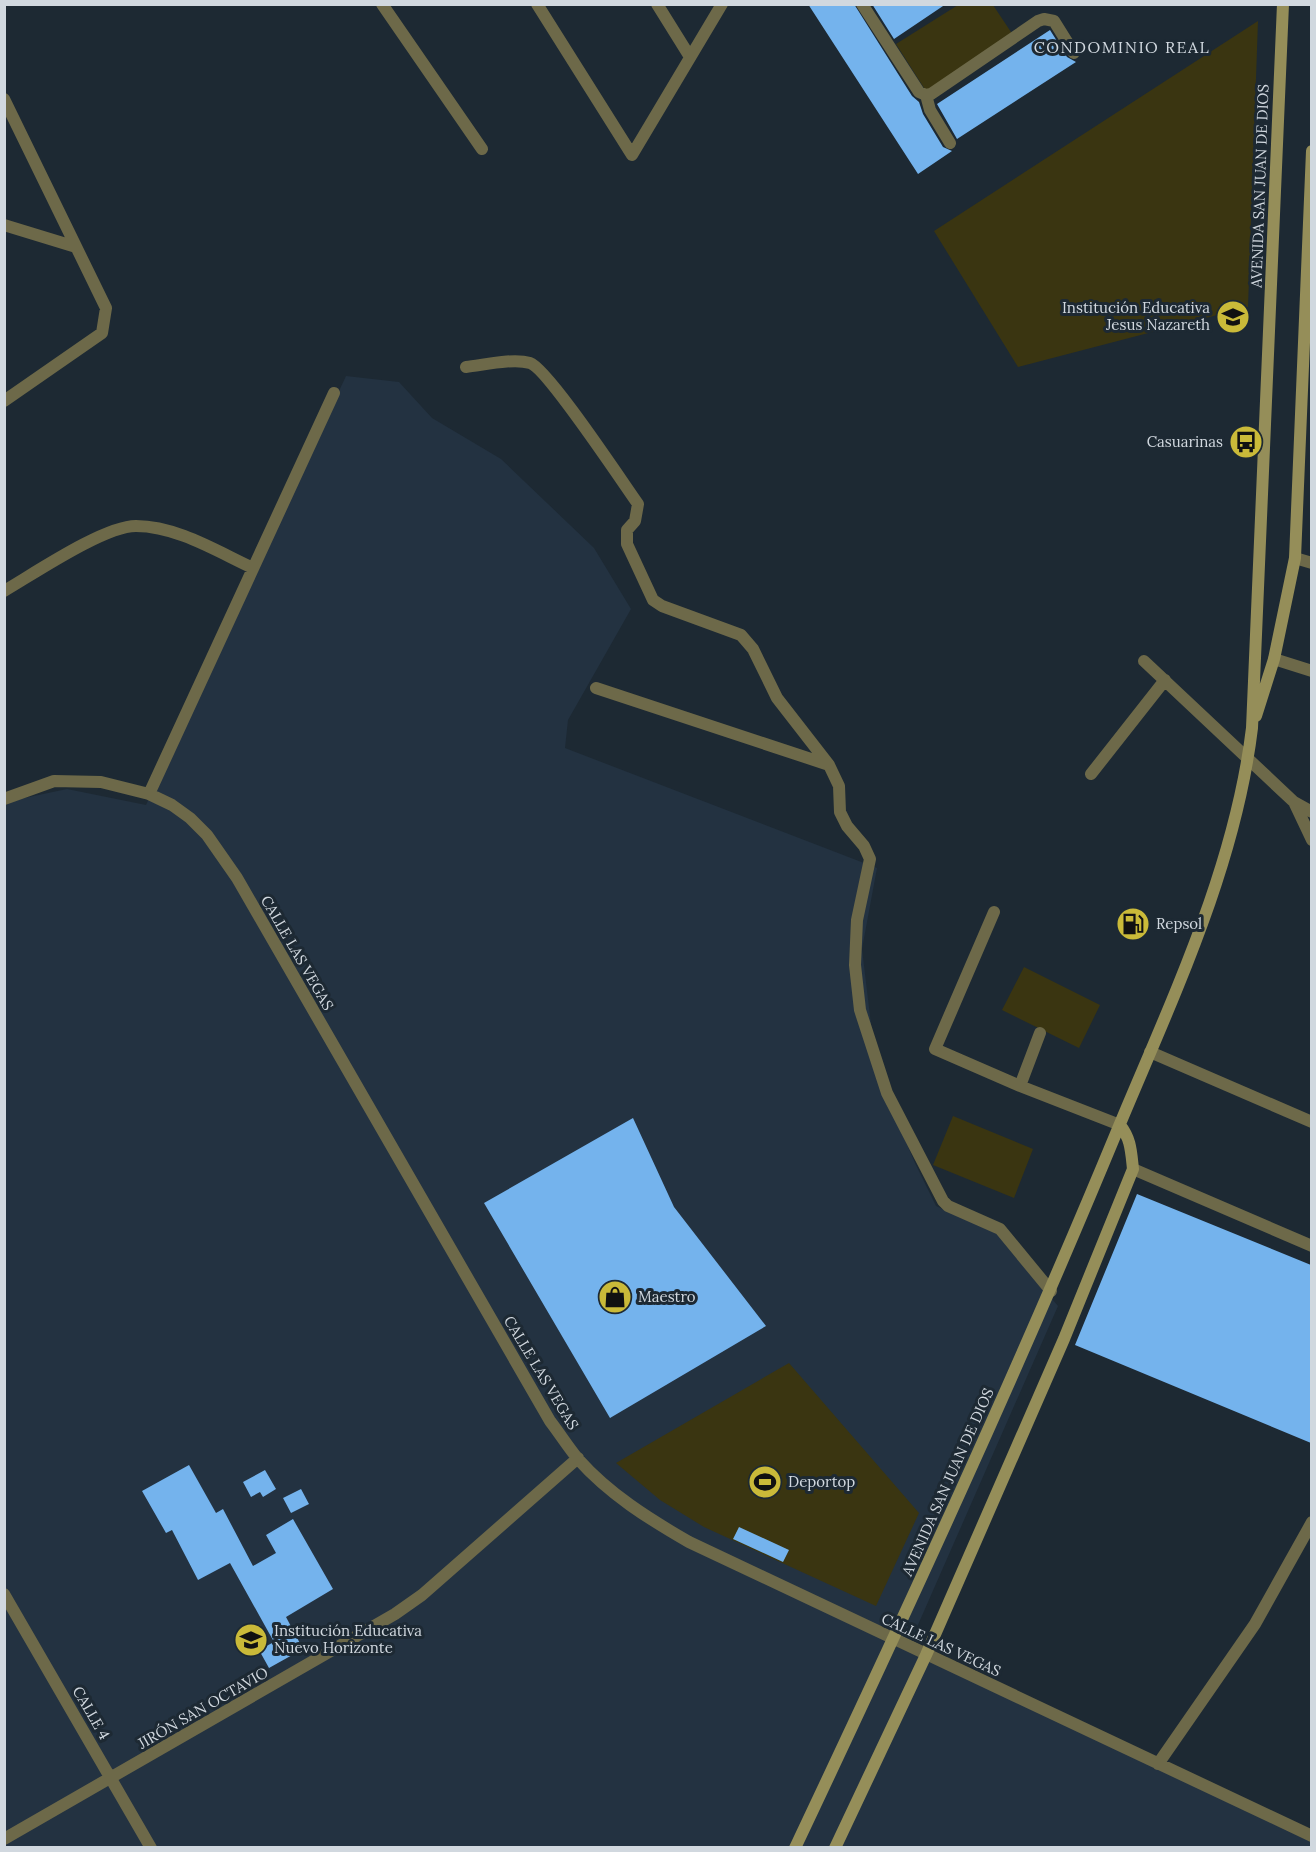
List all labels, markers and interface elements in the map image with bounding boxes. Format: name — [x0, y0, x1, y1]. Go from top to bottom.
district label: CONDOMINIO REAL — [1034, 37, 1210, 57]
street label: AVENIDA SAN JUAN DE DIOS — [1246, 84, 1273, 289]
place label: Institución Educativa Jesus Nazareth — [1062, 298, 1210, 334]
school or university icon: Institución Educativa Jesus Nazareth — [1215, 299, 1251, 335]
bus stop icon: Casuarinas — [1228, 424, 1264, 460]
place label: Casuarinas — [1147, 432, 1223, 451]
street label: CALLE LAS VEGAS — [257, 892, 338, 1014]
fuel station icon: Repsol — [1115, 906, 1151, 942]
place label: Repsol — [1156, 914, 1202, 933]
shop icon: Maestro — [597, 1279, 633, 1315]
place label: Maestro — [638, 1287, 696, 1306]
street label: CALLE LAS VEGAS — [500, 1312, 583, 1433]
street label: AVENIDA SAN JUAN DE DIOS — [897, 1385, 998, 1580]
sports icon: Deportop — [747, 1464, 783, 1500]
place label: Deportop — [788, 1472, 855, 1491]
street label: CALLE LAS VEGAS — [878, 1609, 1004, 1681]
place label: Institución Educativa Nuevo Horizonte — [274, 1621, 422, 1657]
school or university icon: Institución Educativa Nuevo Horizonte — [233, 1622, 269, 1658]
street label: JIRÓN SAN OCTAVIO — [133, 1662, 271, 1753]
street label: CALLE 4 — [69, 1683, 114, 1743]

